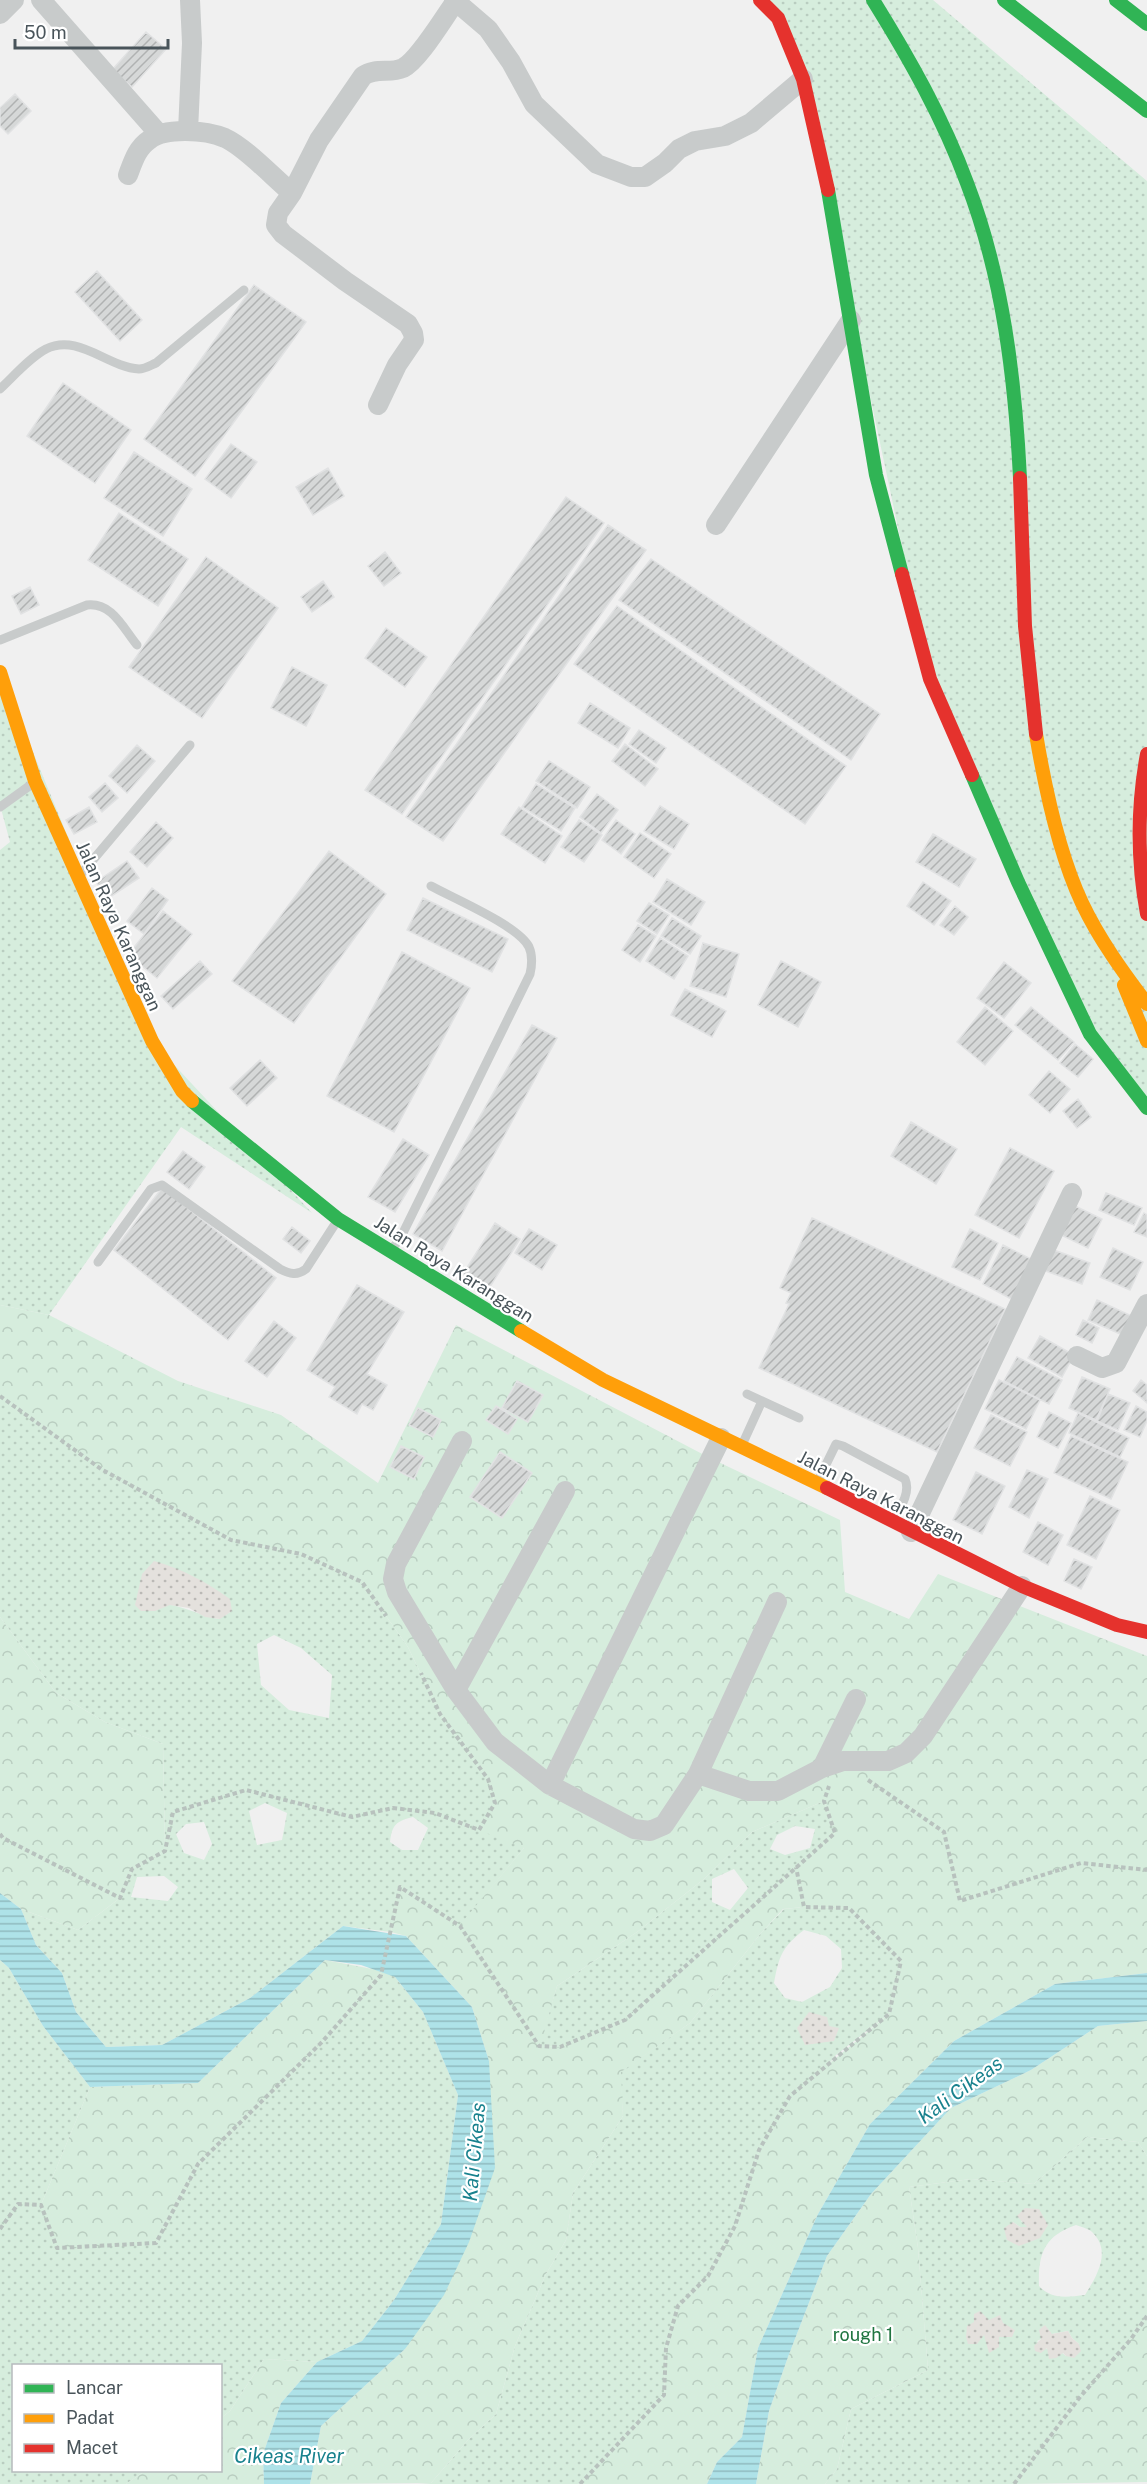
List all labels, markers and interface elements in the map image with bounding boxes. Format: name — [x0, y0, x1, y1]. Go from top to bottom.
scale bar — [15, 12, 168, 50]
text: 50 m — [24, 22, 67, 43]
street label: Jalan Raya Karanggan — [72, 838, 166, 1014]
street label: Jalan Raya Karanggan — [371, 1211, 537, 1327]
street label: Jalan Raya Karanggan — [794, 1446, 968, 1548]
water label: Kali Cikeas — [913, 2051, 1007, 2129]
water label: Kali Cikeas — [458, 2101, 490, 2202]
park label: rough 1 — [833, 2324, 893, 2345]
legend — [12, 2364, 222, 2472]
text: Lancar — [66, 2377, 123, 2398]
text: Padat — [66, 2407, 115, 2428]
text: Macet — [66, 2437, 118, 2458]
water label: Cikeas River — [234, 2444, 345, 2468]

